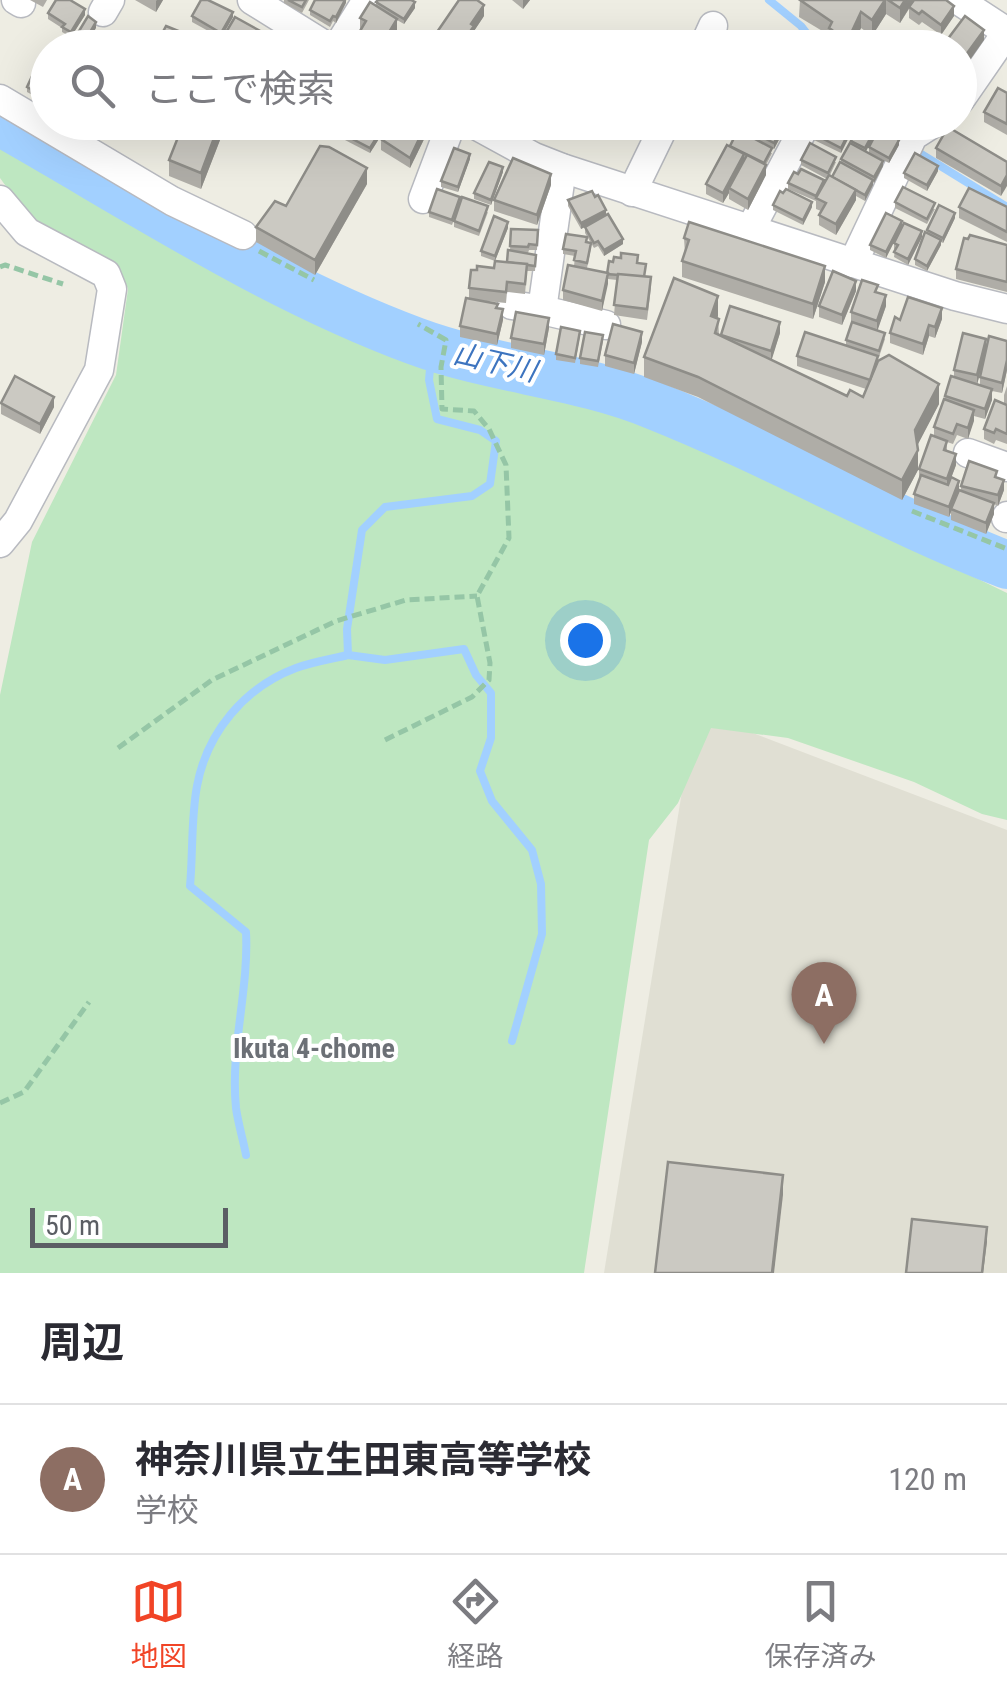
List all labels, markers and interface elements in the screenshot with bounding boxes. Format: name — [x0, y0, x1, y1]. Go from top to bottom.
search box — [30, 30, 977, 140]
icon: search — [65, 58, 120, 113]
text: ここで検索 — [145, 67, 335, 111]
water label: 山下川 — [450, 337, 542, 389]
your location — [560, 615, 611, 666]
pin: A — [792, 962, 856, 1044]
district label: Ikuta 4-chome — [233, 1032, 395, 1065]
scale bar — [30, 1203, 228, 1248]
text: 50 m — [45, 1209, 100, 1242]
text: 周辺 — [40, 1318, 124, 1367]
text: 神奈川県立生田東高等学校 — [135, 1438, 591, 1482]
text: A — [63, 1460, 82, 1498]
text: 120 m — [888, 1460, 967, 1498]
text: 学校 — [135, 1491, 199, 1529]
tab: 地図 — [130, 1574, 187, 1674]
tab: 経路 — [447, 1574, 504, 1674]
tab: 保存済み — [764, 1574, 877, 1674]

